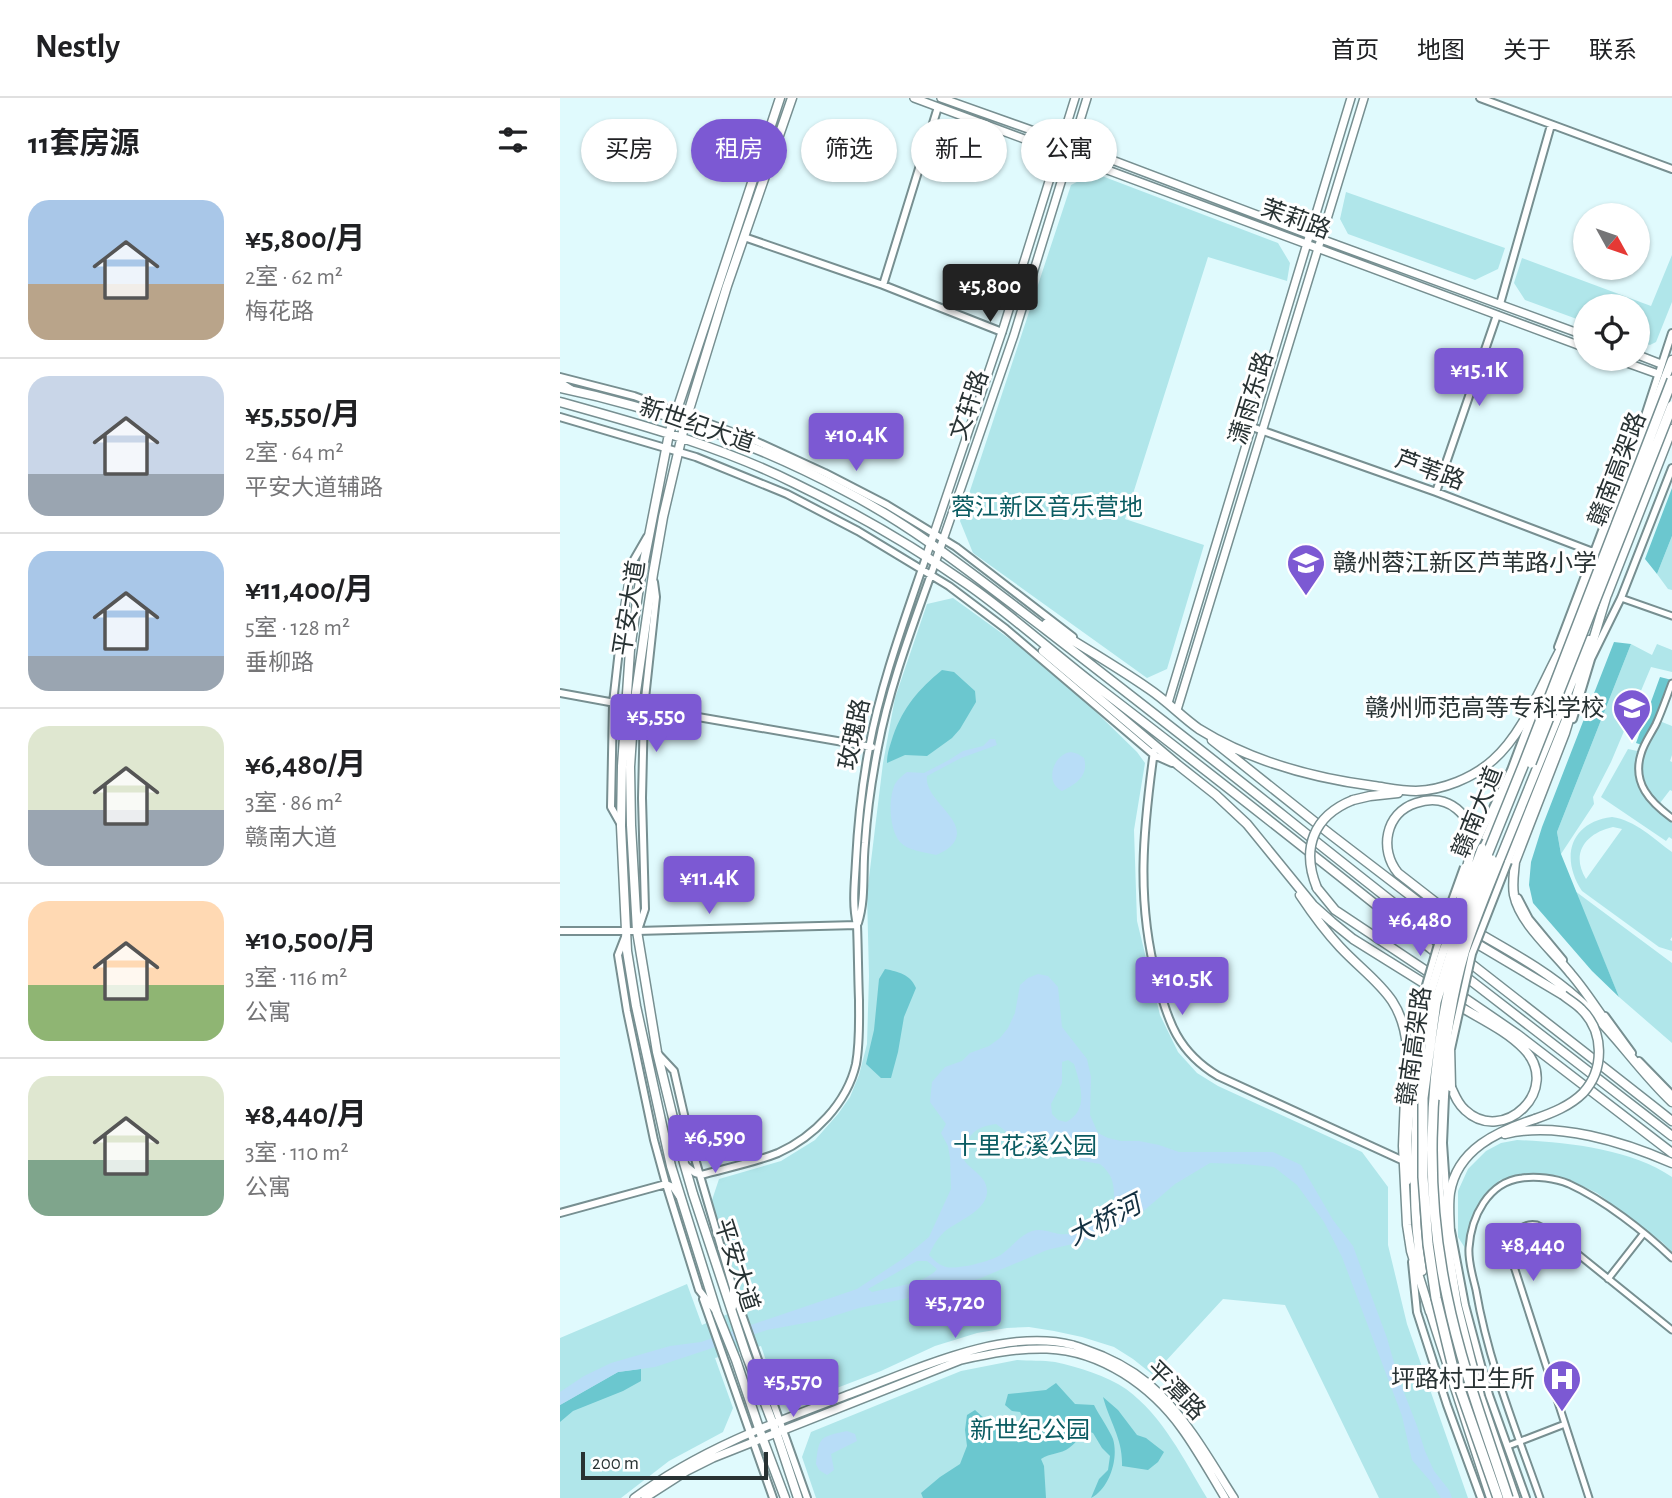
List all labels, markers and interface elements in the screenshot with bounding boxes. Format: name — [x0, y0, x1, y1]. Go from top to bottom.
text: Nestly — [35, 31, 120, 64]
text: 首页 — [1331, 39, 1379, 63]
text: 地图 — [1417, 39, 1465, 63]
text: 关于 — [1503, 39, 1551, 63]
text: 联系 — [1589, 39, 1637, 63]
chip: 买房 — [581, 119, 677, 182]
chip: 租房 — [691, 119, 787, 182]
chip: 筛选 — [801, 119, 897, 182]
chip: 新上 — [911, 119, 1007, 182]
chip: 公寓 — [1021, 119, 1117, 182]
icon: filters — [494, 121, 532, 159]
text: 11套房源 — [28, 129, 140, 159]
street label: 茉莉路 — [1258, 194, 1334, 244]
north arrow — [1573, 203, 1650, 280]
map controls — [1573, 203, 1650, 371]
text: ¥5,800/月 — [245, 224, 365, 254]
icon: home — [84, 228, 168, 312]
pin: ¥5,800 — [933, 264, 1047, 324]
text: 2室 · 62 m² — [245, 266, 343, 289]
text: ¥5,800 — [959, 275, 1021, 298]
button: locate — [1573, 294, 1650, 371]
text: 梅花路 — [245, 301, 314, 324]
street label: 潇雨东路 — [1225, 348, 1277, 448]
pin: ¥15.1K — [1422, 348, 1536, 408]
text: ¥15.1K — [1450, 359, 1508, 382]
street label: 文轩路 — [945, 367, 993, 443]
street label: 新世纪大道 — [636, 393, 758, 457]
text: ¥5,550/月 — [245, 400, 361, 430]
icon: home — [84, 404, 168, 488]
street label: 赣南高架路 — [1583, 408, 1651, 530]
pin: ¥10.4K — [799, 414, 913, 473]
text: ¥10.4K — [825, 424, 887, 447]
text: 2室 · 64 m² — [245, 442, 343, 465]
street label: 芦苇路 — [1392, 445, 1468, 495]
text: 平安大道辅路 — [245, 477, 383, 500]
park label: 蓉江新区音乐营地 — [951, 494, 1143, 520]
school or university icon: 赣州蓉江新区芦苇路小学 — [1285, 542, 1327, 597]
place label: 赣州蓉江新区芦苇路小学 — [1333, 550, 1597, 576]
street label: 平安大道 — [609, 559, 649, 657]
text: ¥11,400/月 — [245, 575, 374, 605]
icon: home — [84, 579, 168, 663]
text: 5室 · 128 m² — [245, 617, 350, 640]
text: 垂柳路 — [245, 652, 314, 675]
school or university icon: 赣州师范高等专科学校 — [1611, 687, 1653, 742]
pin: ¥5,550 — [599, 694, 713, 754]
place label: 赣州师范高等专科学校 — [1365, 695, 1605, 721]
street label: 玫瑰路 — [834, 696, 874, 772]
text: ¥5,550 — [626, 705, 686, 728]
text: ¥6,480/月 — [245, 750, 366, 780]
icon: home — [84, 754, 168, 838]
street label: 赣南大道 — [1447, 763, 1507, 861]
text: 3室 · 86 m² — [245, 792, 342, 815]
text: 赣南大道 — [245, 827, 337, 850]
pin: ¥11.4K — [652, 856, 766, 916]
text: ¥11.4K — [680, 867, 738, 890]
pin: ¥6,480 — [1363, 898, 1477, 958]
text: ¥6,480 — [1388, 909, 1452, 932]
text: ¥10,500/月 — [245, 925, 377, 955]
icon: home — [84, 929, 168, 1013]
pin: ¥10.5K — [1125, 958, 1239, 1017]
text: 3室 · 116 m² — [245, 967, 347, 990]
text: ¥10.5K — [1152, 968, 1213, 991]
street label: 赣南高架路 — [1393, 985, 1435, 1107]
text: 公寓 — [245, 1002, 291, 1025]
text: ¥8,440/月 — [245, 1100, 367, 1130]
icon: home — [84, 1104, 168, 1188]
pin: ¥6,590 — [658, 1116, 772, 1175]
text: ¥6,590 — [684, 1126, 746, 1149]
park label: 十里花溪公园 — [953, 1133, 1097, 1159]
text: 3室 · 110 m² — [245, 1142, 349, 1165]
text: 公寓 — [245, 1177, 291, 1200]
water label: 大桥河 — [1063, 1188, 1150, 1250]
street label: 平安大道 — [710, 1215, 764, 1315]
pin: ¥8,440 — [1476, 1224, 1590, 1283]
text: ¥8,440 — [1501, 1234, 1565, 1257]
pin: ¥5,720 — [898, 1280, 1012, 1340]
text: ¥5,720 — [925, 1291, 985, 1314]
street label: 平潭路 — [1141, 1355, 1211, 1425]
hospital icon: 坪路村卫生所 — [1541, 1358, 1583, 1413]
pin: ¥5,570 — [736, 1360, 850, 1419]
place label: 坪路村卫生所 — [1391, 1366, 1535, 1392]
text: ¥5,570 — [763, 1370, 823, 1393]
park label: 新世纪公园 — [970, 1417, 1090, 1443]
scale bar — [581, 1449, 768, 1481]
text: 200 m — [592, 1454, 639, 1473]

